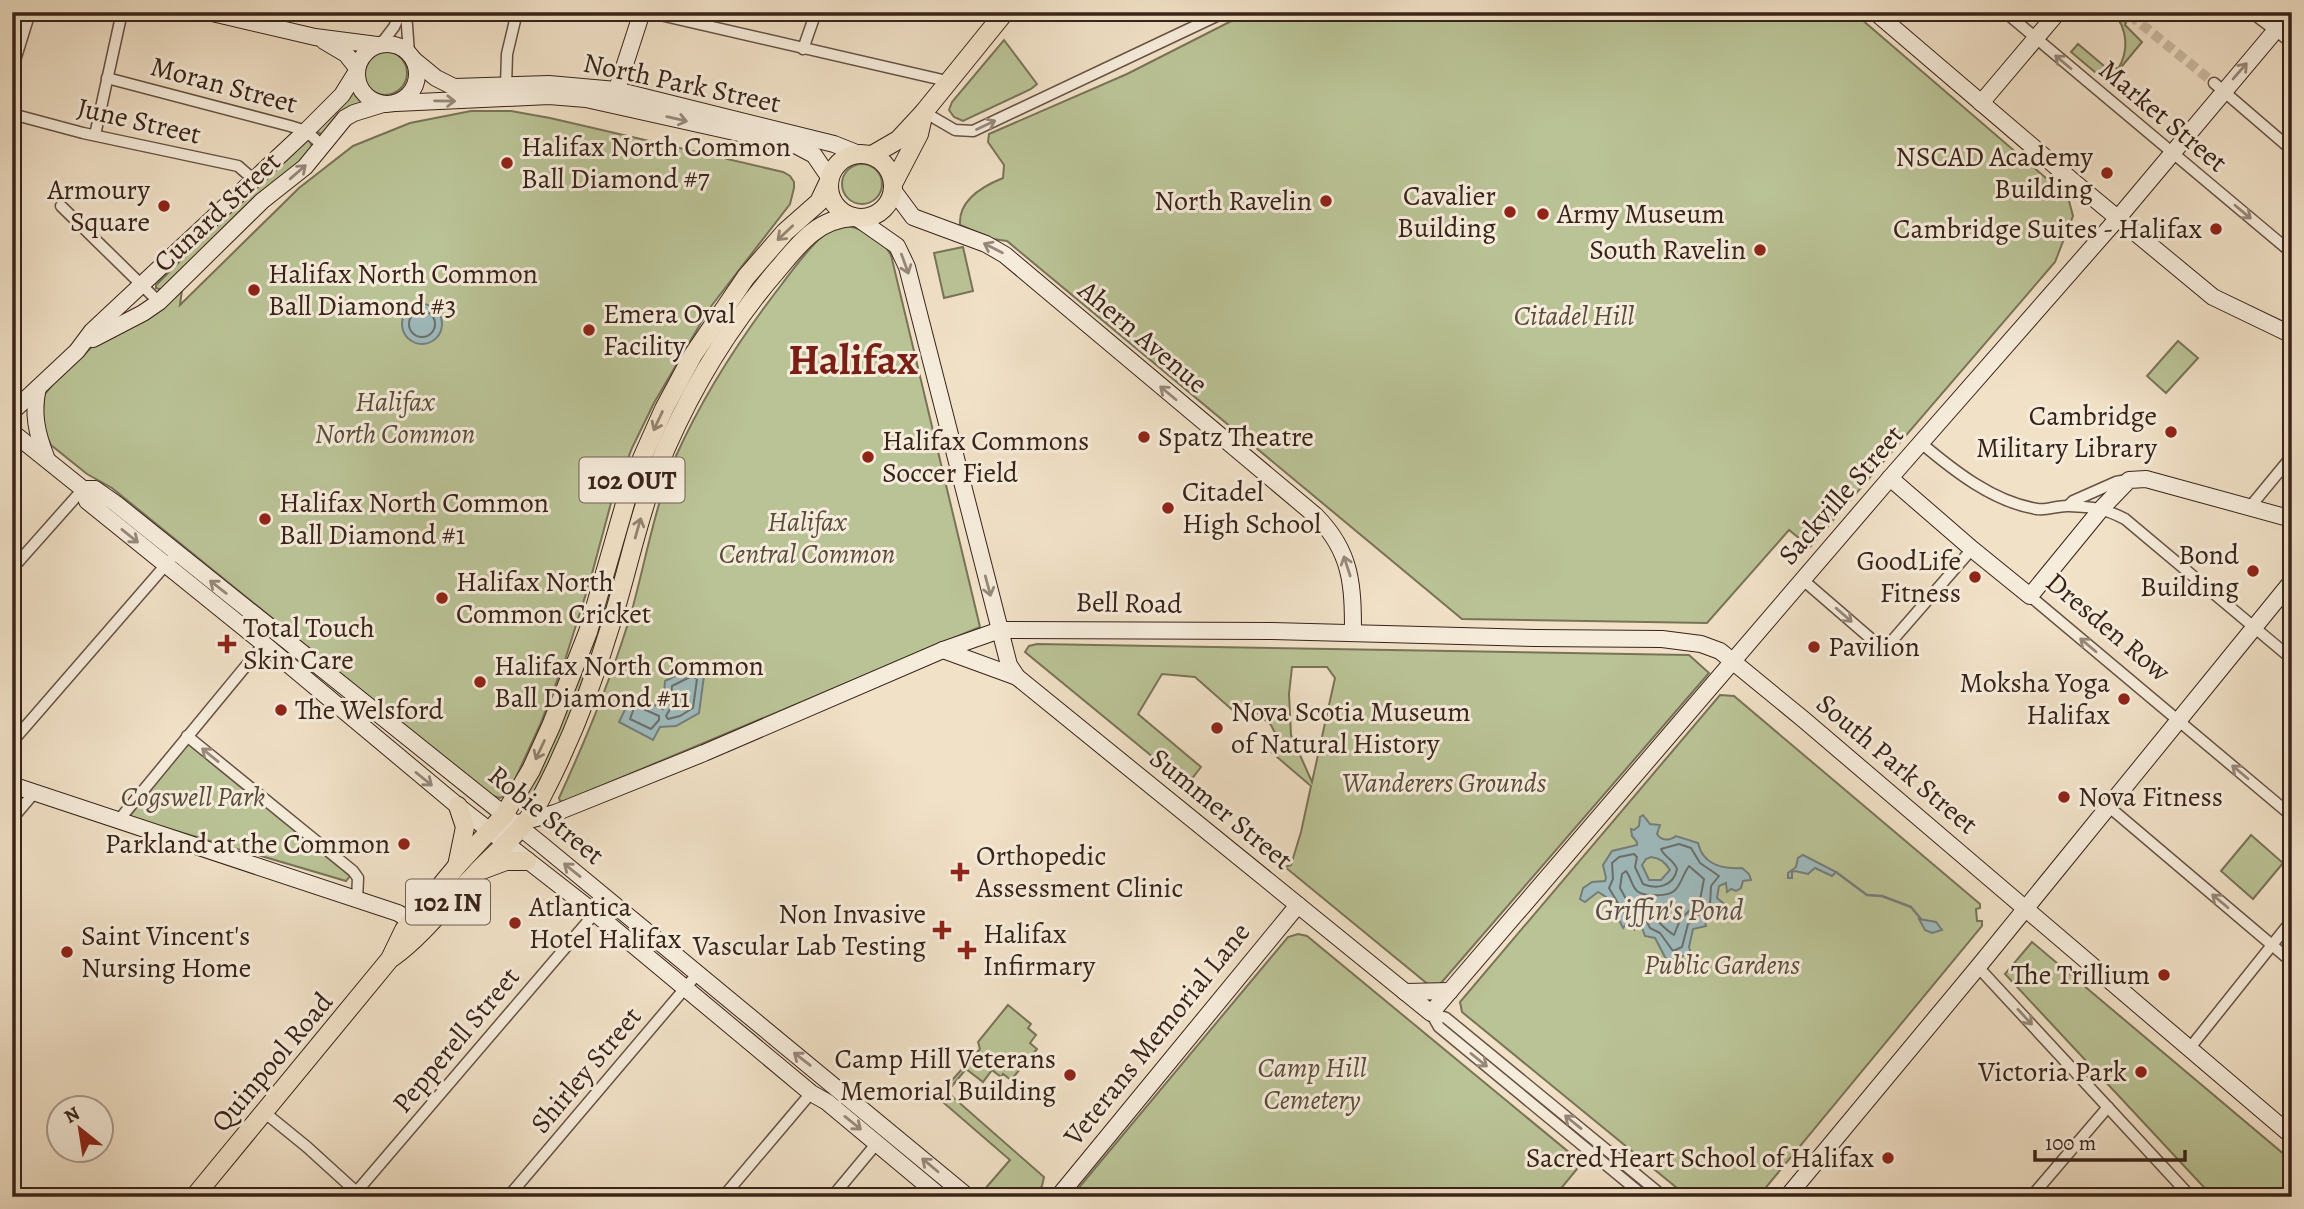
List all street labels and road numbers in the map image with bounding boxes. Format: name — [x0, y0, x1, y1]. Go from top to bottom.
street label: North Park Street — [580, 44, 784, 122]
street label: Moran Street — [146, 47, 302, 123]
street label: Market Street — [2091, 51, 2235, 181]
street label: June Street — [73, 88, 205, 154]
street label: Cunard Street — [145, 143, 289, 281]
street label: Ahern Avenue — [1069, 271, 1216, 402]
street label: Sackville Street — [1770, 417, 1912, 573]
road number: 102 OUT — [580, 458, 684, 502]
street label: Dresden Row — [2038, 564, 2179, 691]
street label: Bell Road — [1075, 583, 1184, 623]
street label: South Park Street — [1808, 685, 1986, 843]
street label: Summer Street — [1141, 739, 1301, 879]
street label: Robie Street — [480, 756, 612, 874]
road number: 102 IN — [406, 880, 490, 925]
street label: Veterans Memorial Lane — [1054, 914, 1259, 1154]
street label: Pepperell Street — [384, 959, 528, 1121]
street label: Quinpool Road — [202, 983, 342, 1140]
street label: Shirley Street — [522, 999, 650, 1141]

